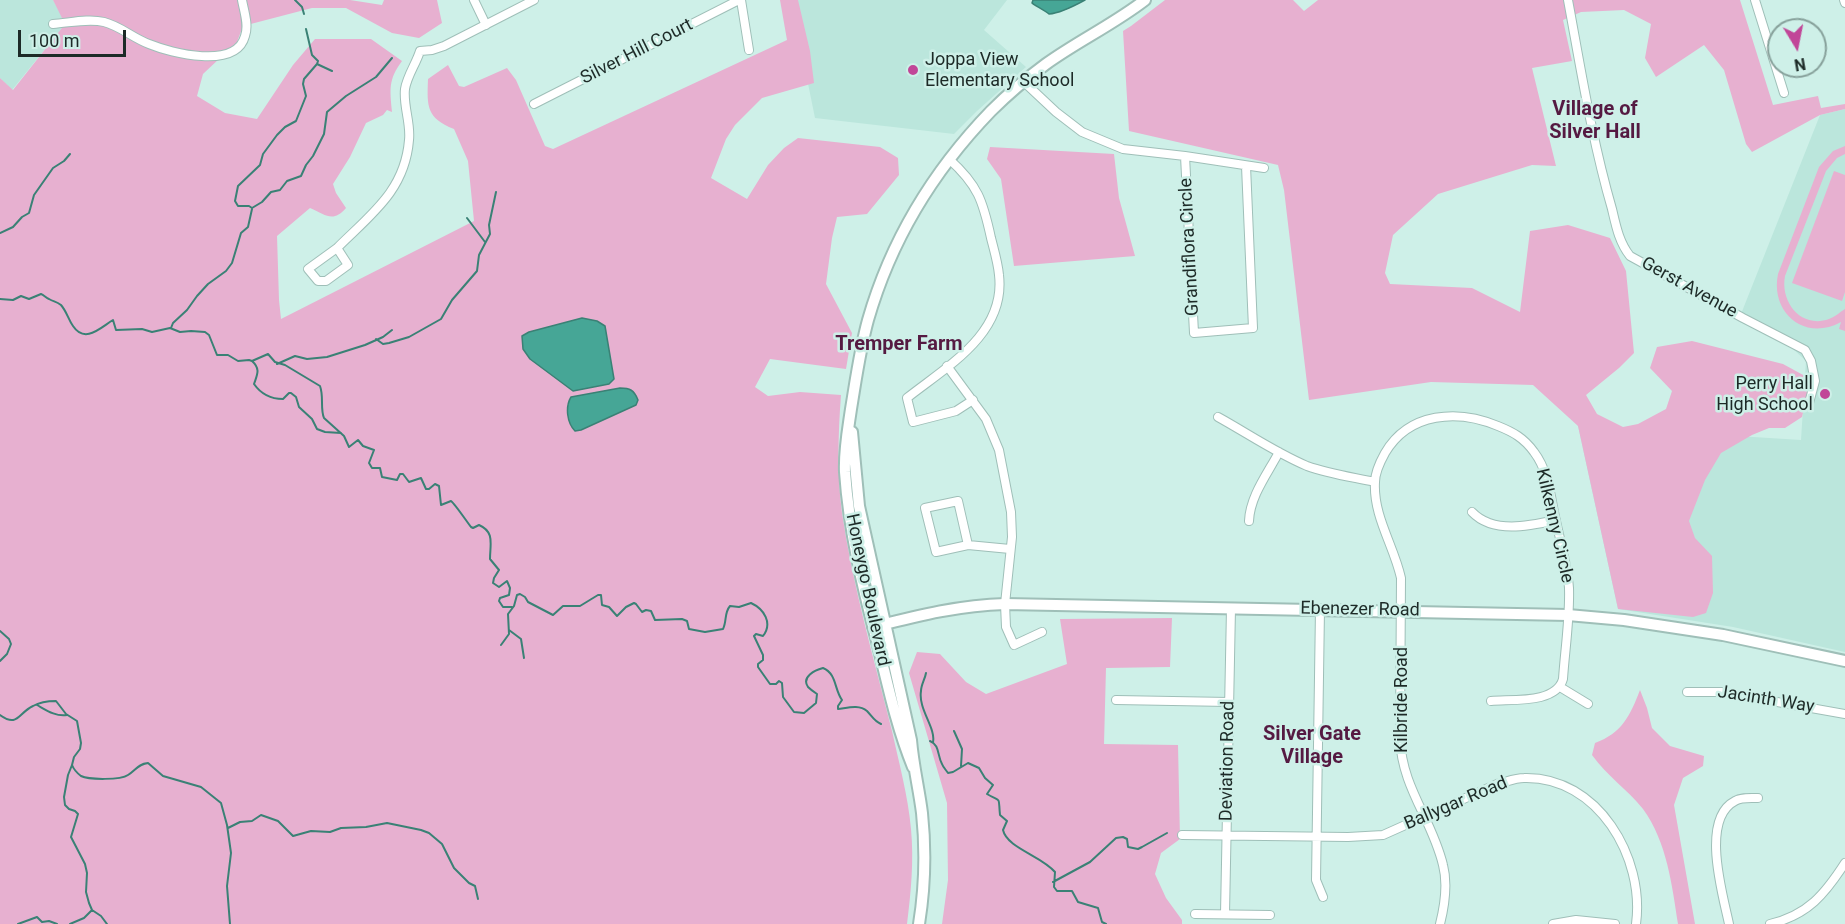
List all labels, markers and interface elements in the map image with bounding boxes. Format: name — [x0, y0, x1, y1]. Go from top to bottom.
street label: Silver Hill Court — [577, 14, 697, 90]
scale bar — [21, 18, 129, 56]
north arrow — [1767, 18, 1827, 78]
text: 100 m — [29, 30, 80, 51]
place label: Joppa View Elementary School — [925, 49, 1074, 92]
text: N — [1793, 54, 1807, 75]
marker: Joppa View Elementary School — [906, 63, 920, 77]
district label: Village of Silver Hall — [1549, 98, 1641, 145]
street label: Grandiflora Circle — [1176, 177, 1204, 317]
street label: Gerst Avenue — [1637, 253, 1741, 323]
district label: Tremper Farm — [835, 333, 963, 357]
place label: Perry Hall High School — [1716, 373, 1813, 416]
marker: Perry Hall High School — [1818, 387, 1832, 401]
street label: Kilkenny Circle — [1530, 467, 1578, 585]
street label: Honeygo Boulevard — [840, 512, 894, 668]
street label: Ebenezer Road — [1300, 598, 1420, 622]
street label: Kilbride Road — [1391, 647, 1413, 753]
street label: Jacinth Way — [1716, 682, 1816, 718]
street label: Deviation Road — [1216, 701, 1240, 821]
district label: Silver Gate Village — [1263, 723, 1361, 770]
street label: Ballygar Road — [1401, 773, 1511, 835]

